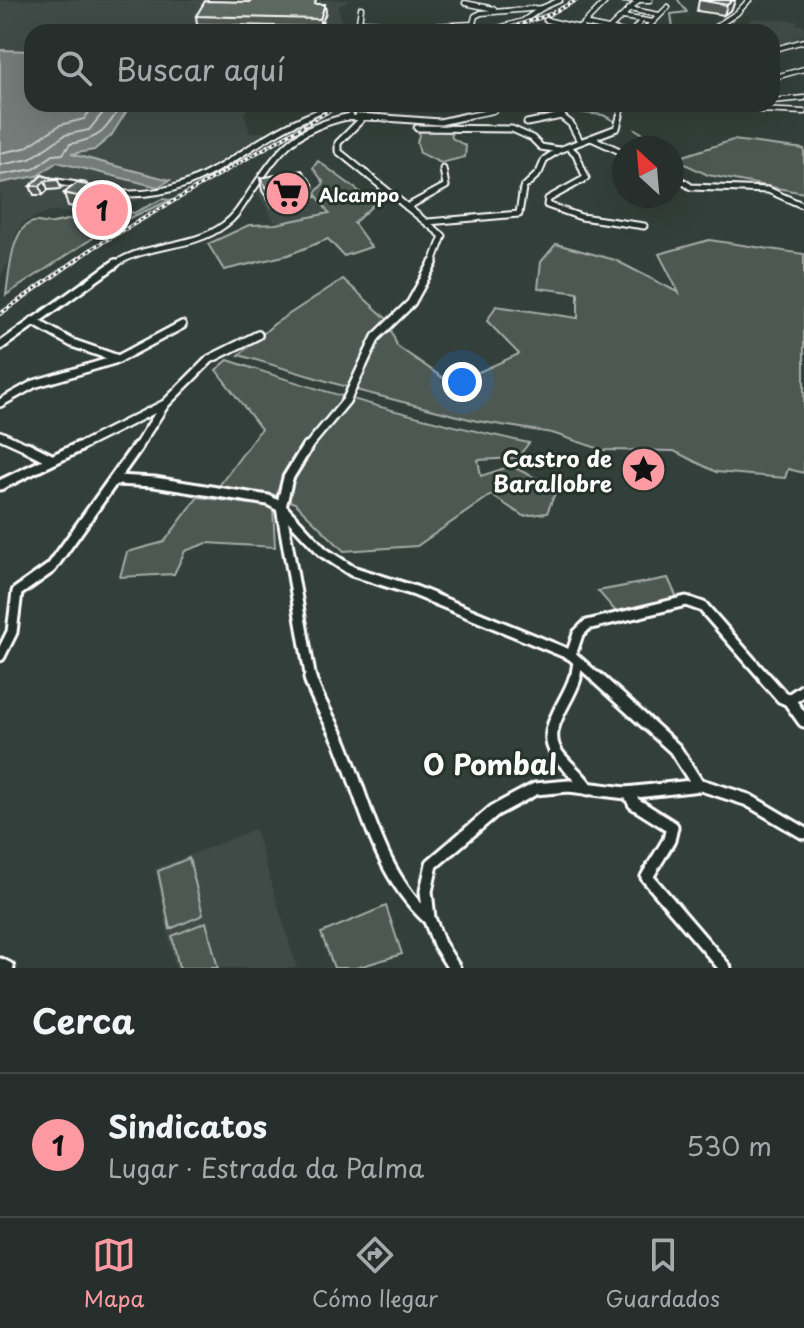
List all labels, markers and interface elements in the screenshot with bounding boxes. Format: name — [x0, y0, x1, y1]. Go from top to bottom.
search box — [24, 24, 780, 112]
icon: search — [52, 46, 96, 90]
text: Buscar aquí — [116, 46, 285, 91]
north arrow — [612, 136, 684, 208]
supermarket icon: Alcampo — [264, 170, 312, 218]
pin: 1 — [76, 180, 128, 240]
place label: Alcampo — [319, 181, 399, 208]
your location — [442, 362, 482, 402]
place label: Castro de Barallobre — [493, 441, 612, 499]
place icon: Castro de Barallobre — [619, 446, 667, 494]
district label: O Pombal — [423, 742, 557, 785]
text: Cerca — [32, 994, 135, 1046]
text: Sindicatos — [108, 1103, 267, 1148]
text: 1 — [52, 1126, 64, 1165]
text: 530 m — [686, 1126, 772, 1165]
text: Lugar · Estrada da Palma — [108, 1148, 424, 1187]
tab: Mapa — [84, 1233, 144, 1314]
tab: Cómo llegar — [312, 1233, 438, 1314]
tab: Guardados — [606, 1233, 720, 1314]

